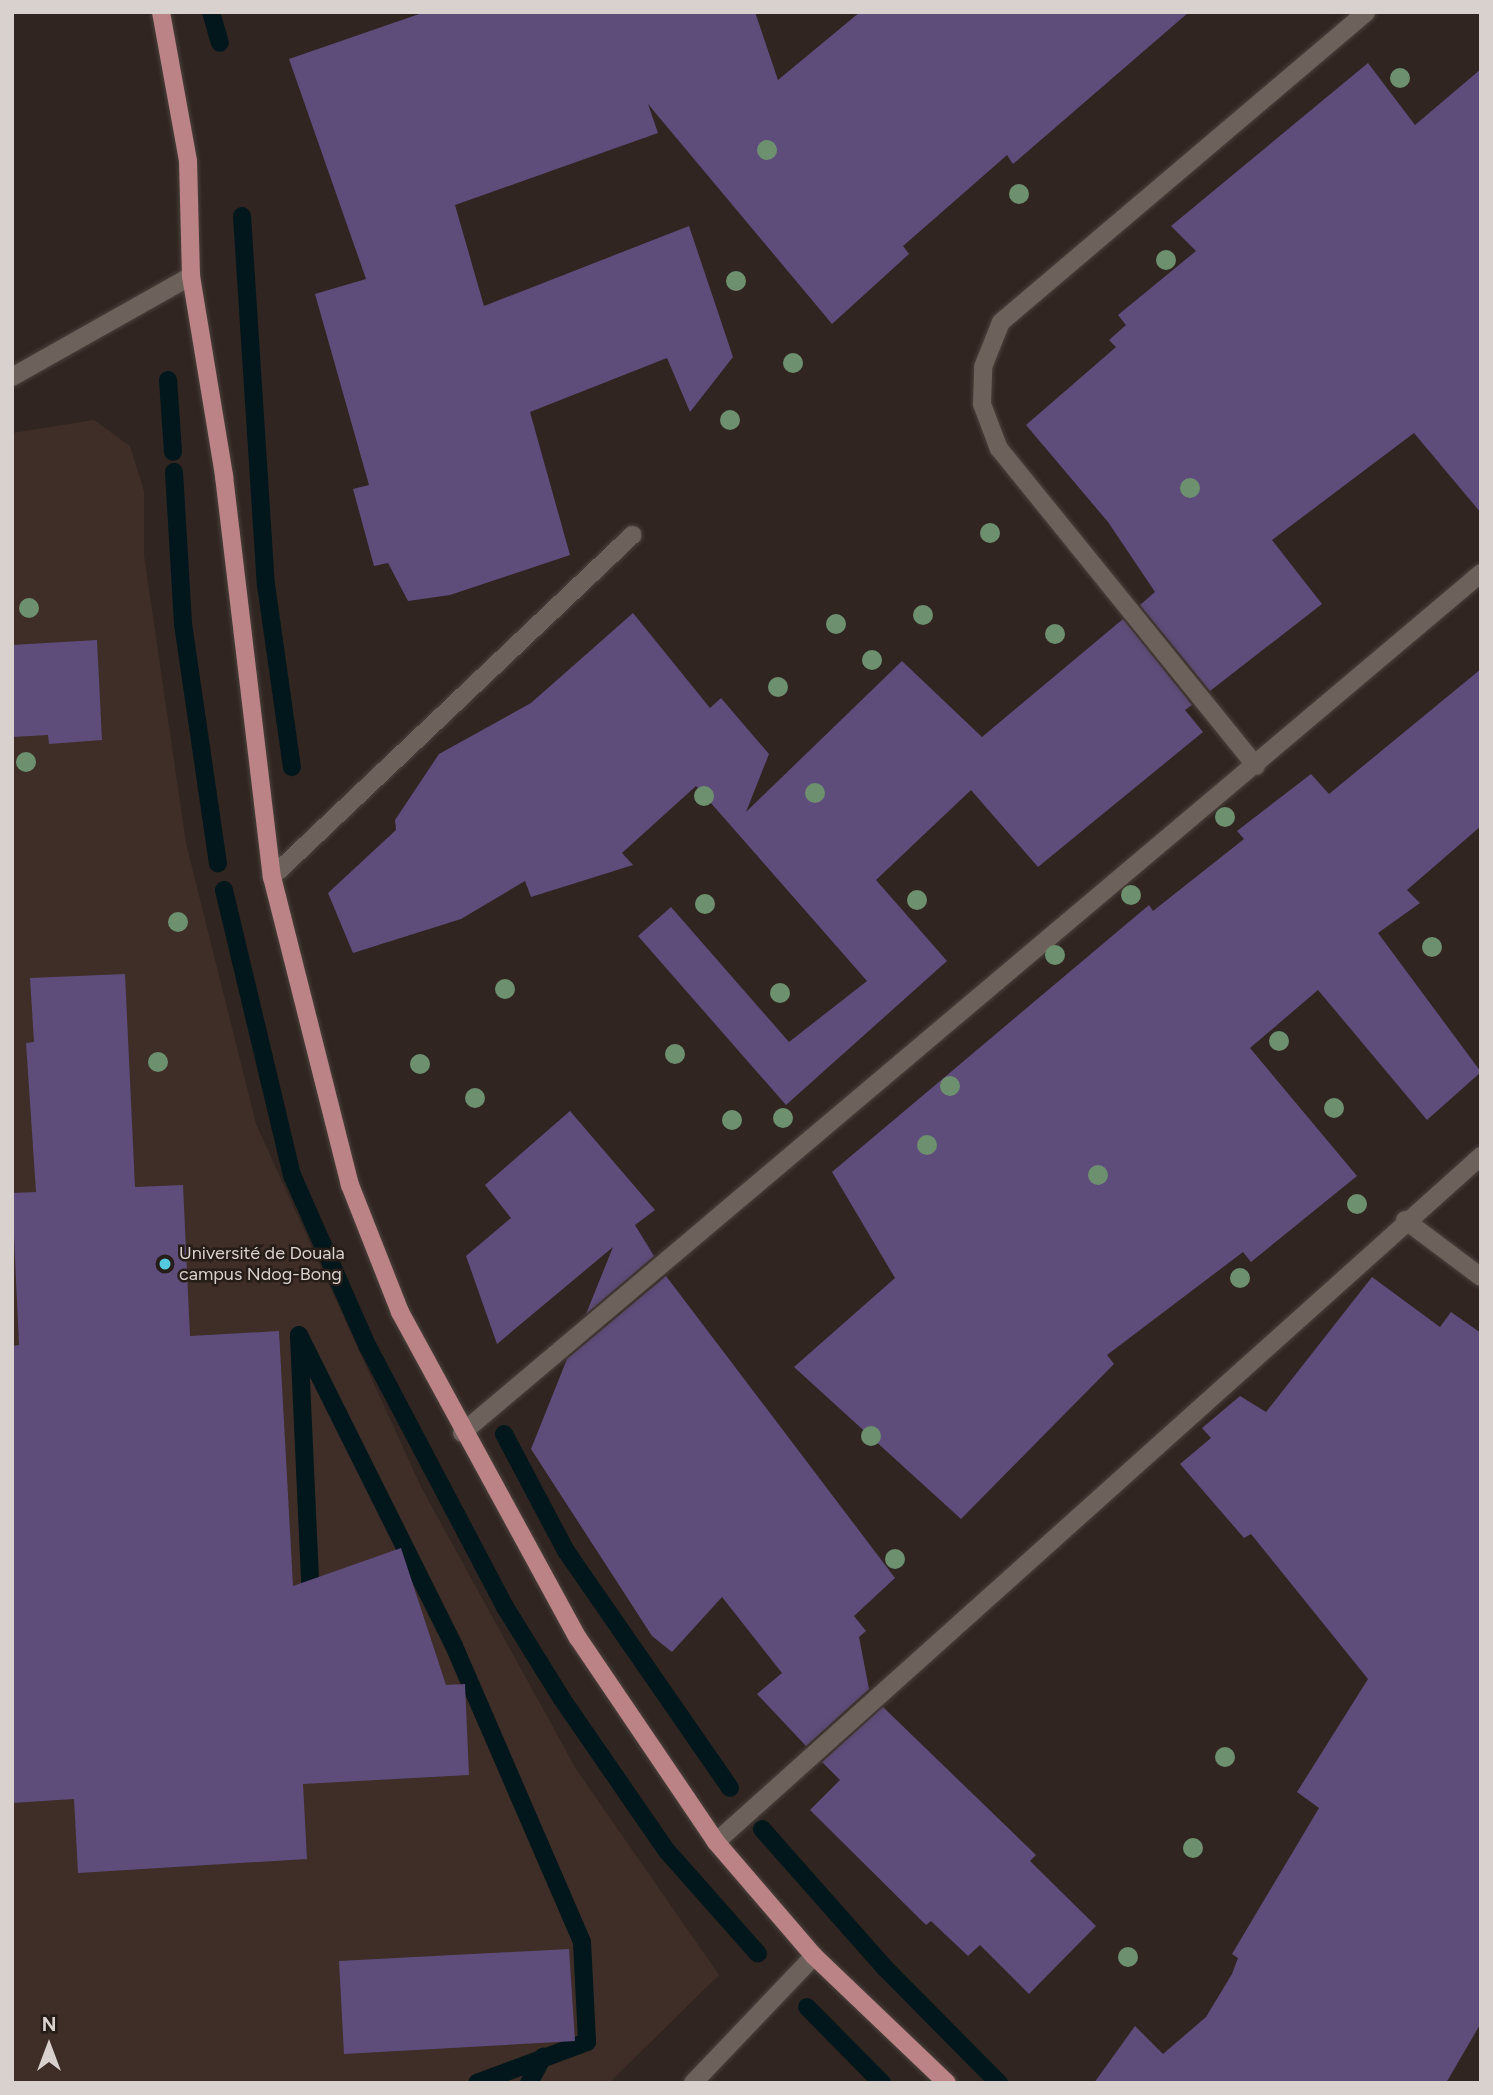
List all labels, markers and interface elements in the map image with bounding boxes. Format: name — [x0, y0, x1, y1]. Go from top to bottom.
place label: Université de Douala campus Ndog-Bong — [179, 1243, 345, 1286]
marker: Université de Douala campus Ndog-Bong — [157, 1256, 173, 1272]
north arrow — [14, 2011, 84, 2081]
text: N — [42, 2013, 56, 2036]

